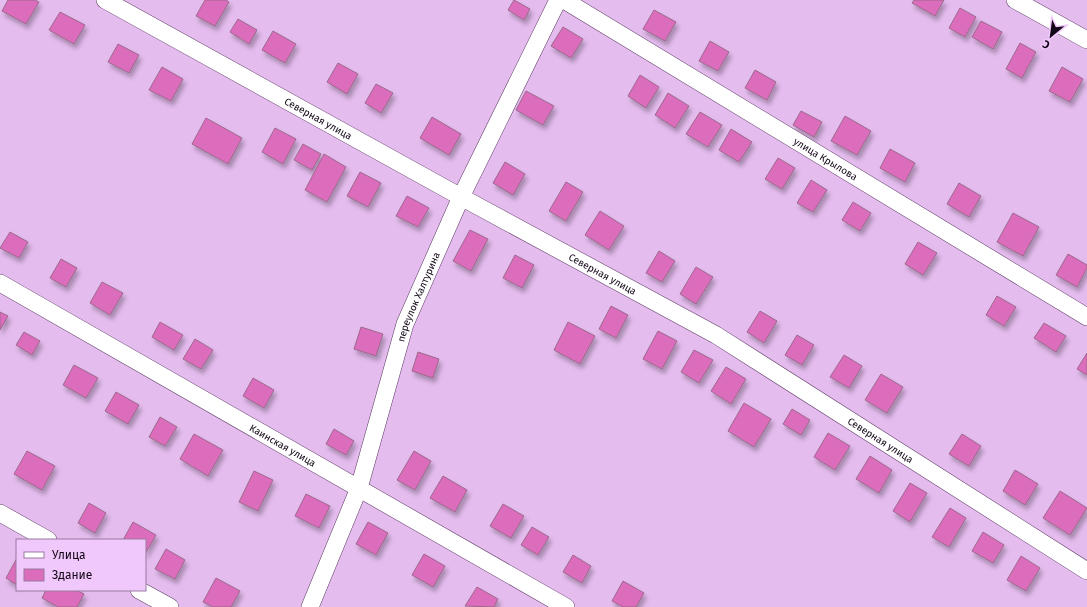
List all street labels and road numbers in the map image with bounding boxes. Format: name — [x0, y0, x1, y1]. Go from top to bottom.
street label: Северная улица — [282, 96, 354, 143]
street label: улица Крылова — [791, 136, 859, 183]
street label: переулок Халтурина — [395, 250, 443, 343]
street label: Северная улица — [566, 251, 638, 298]
street label: Северная улица — [845, 415, 915, 466]
street label: Каинская улица — [247, 422, 318, 470]

